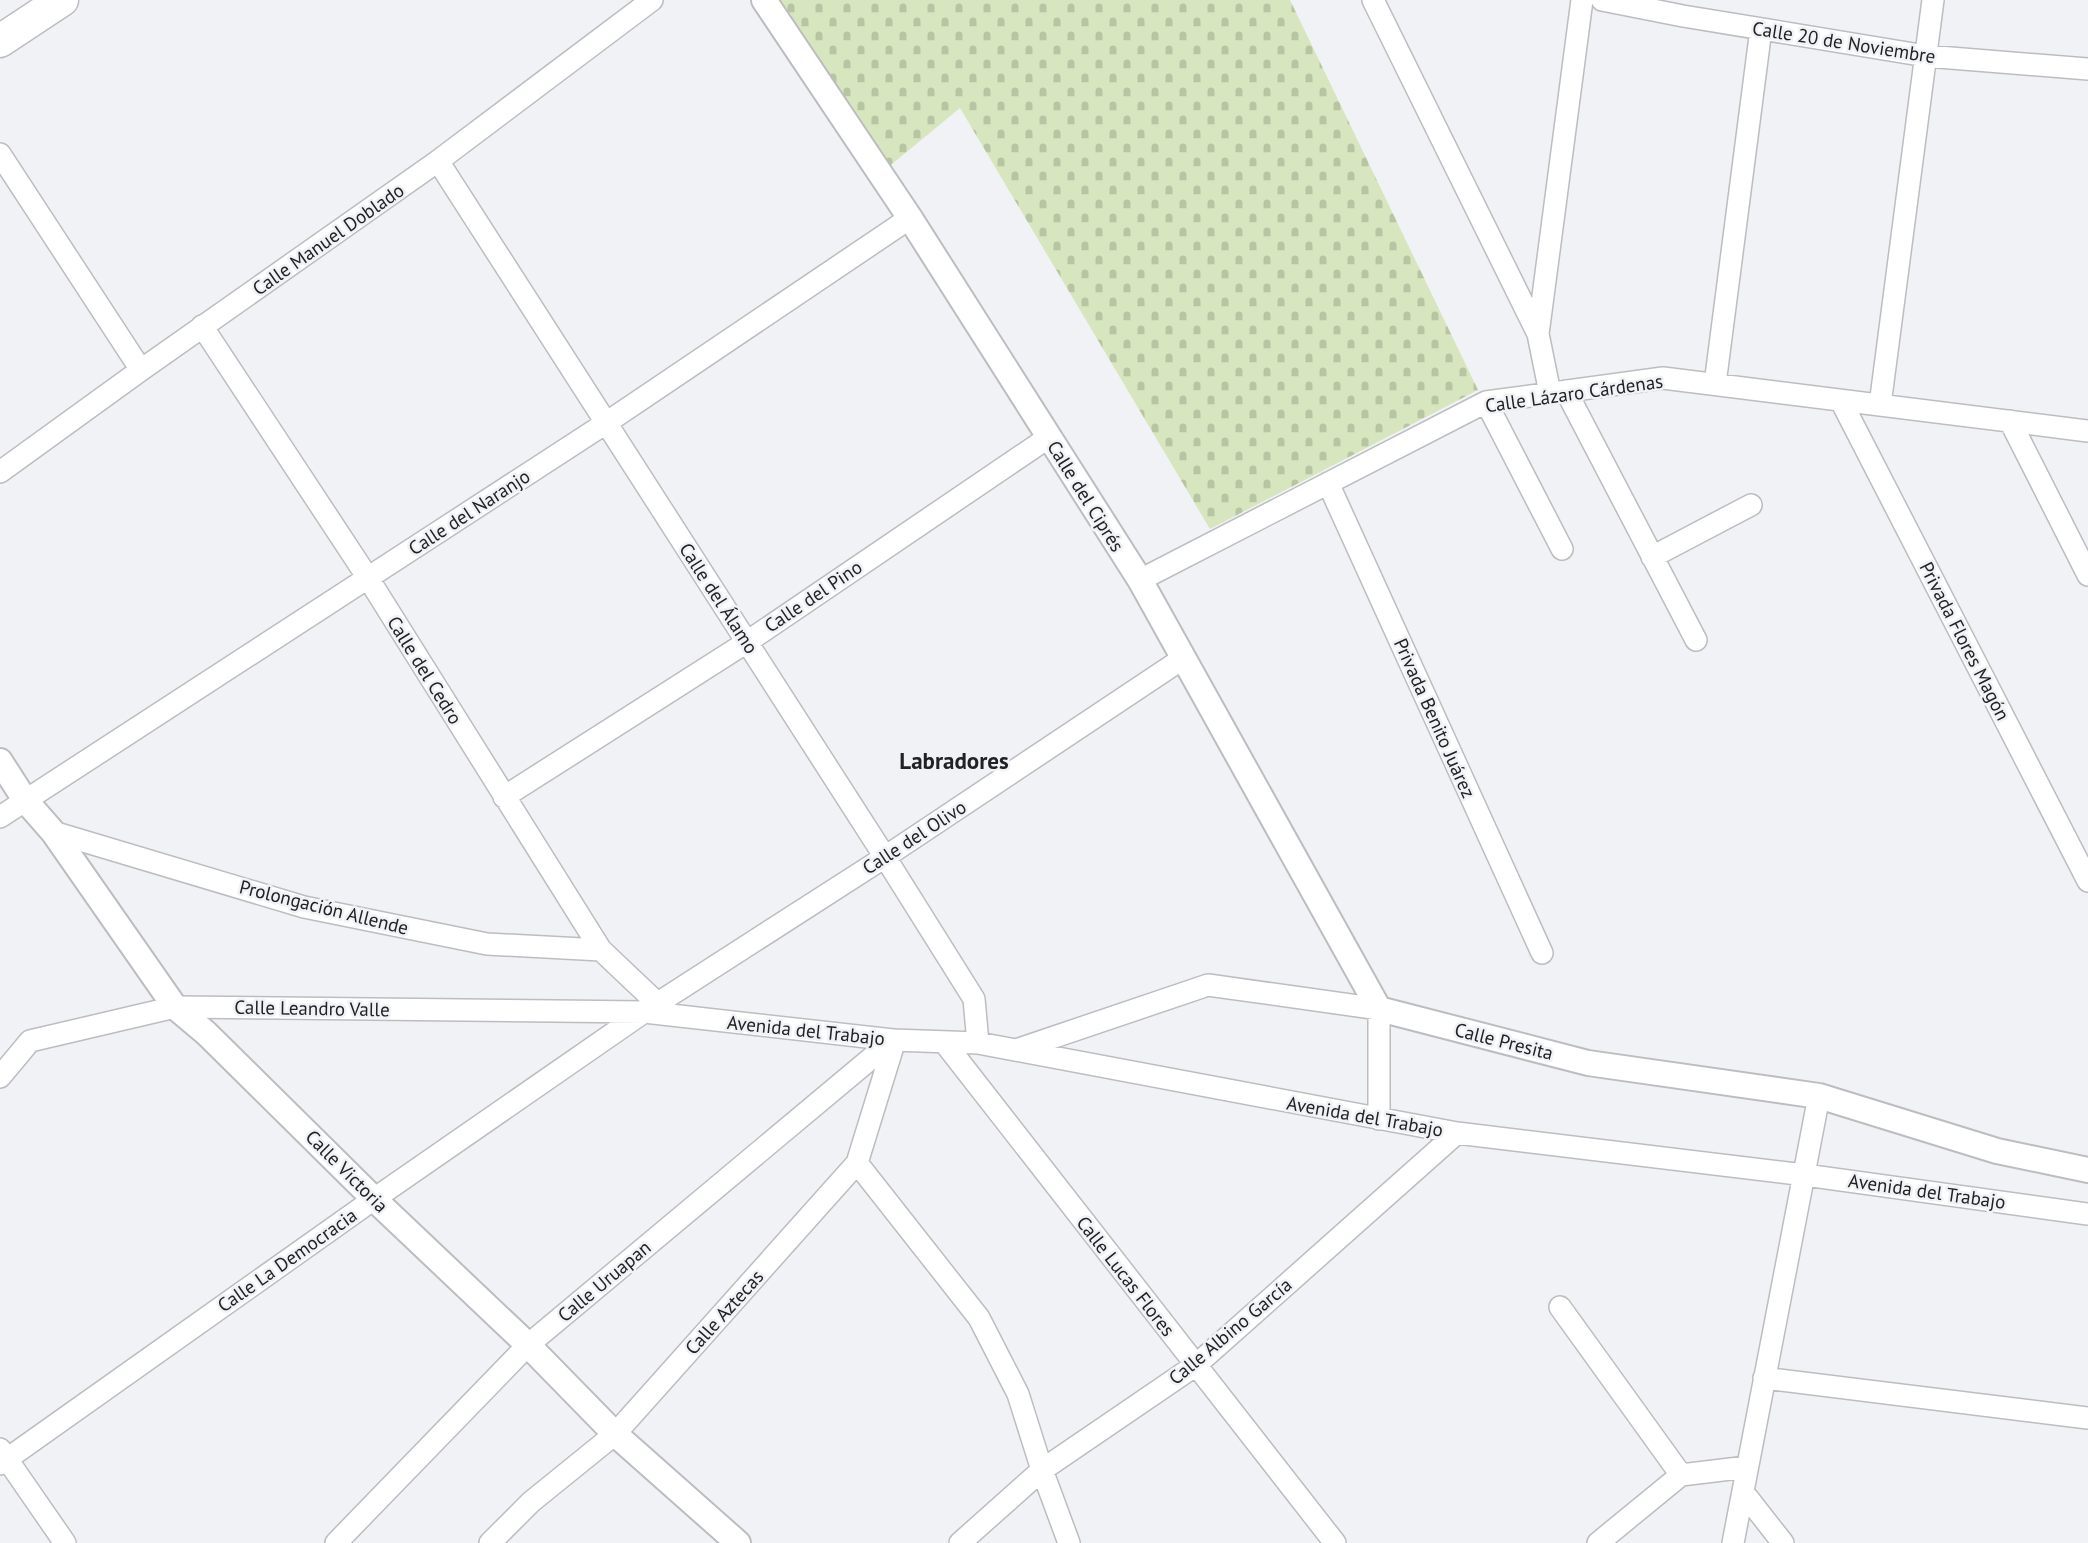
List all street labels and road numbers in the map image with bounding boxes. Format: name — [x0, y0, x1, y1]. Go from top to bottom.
street label: Calle 20 de Noviembre — [1751, 16, 1937, 68]
street label: Calle Manuel Doblado — [248, 178, 408, 300]
street label: Calle Lázaro Cárdenas — [1484, 369, 1664, 417]
street label: Calle del Ciprés — [1042, 436, 1130, 556]
street label: Calle del Naranjo — [404, 464, 534, 560]
street label: Calle del Álamo — [674, 538, 764, 658]
street label: Calle del Pino — [760, 555, 866, 637]
street label: Privada Flores Magón — [1915, 558, 2015, 724]
street label: Calle del Cedro — [382, 611, 468, 729]
street label: Privada Benito Juárez — [1389, 634, 1481, 802]
street label: Calle del Olivo — [858, 795, 970, 879]
street label: Prolongación Allende — [237, 874, 411, 940]
street label: Calle Leandro Valle — [234, 995, 390, 1021]
street label: Avenida del Trabajo — [726, 1010, 886, 1050]
street label: Calle Presita — [1452, 1017, 1556, 1065]
street label: Avenida del Trabajo — [1285, 1090, 1445, 1142]
street label: Calle Victoria — [301, 1125, 393, 1217]
street label: Avenida del Trabajo — [1847, 1168, 2007, 1214]
street label: Calle La Democracia — [213, 1203, 361, 1317]
street label: Calle Lucas Flores — [1072, 1211, 1180, 1341]
street label: Calle Uruapan — [552, 1235, 656, 1327]
street label: Calle Aztecas — [680, 1265, 768, 1359]
street label: Calle Albino García — [1164, 1272, 1296, 1390]

